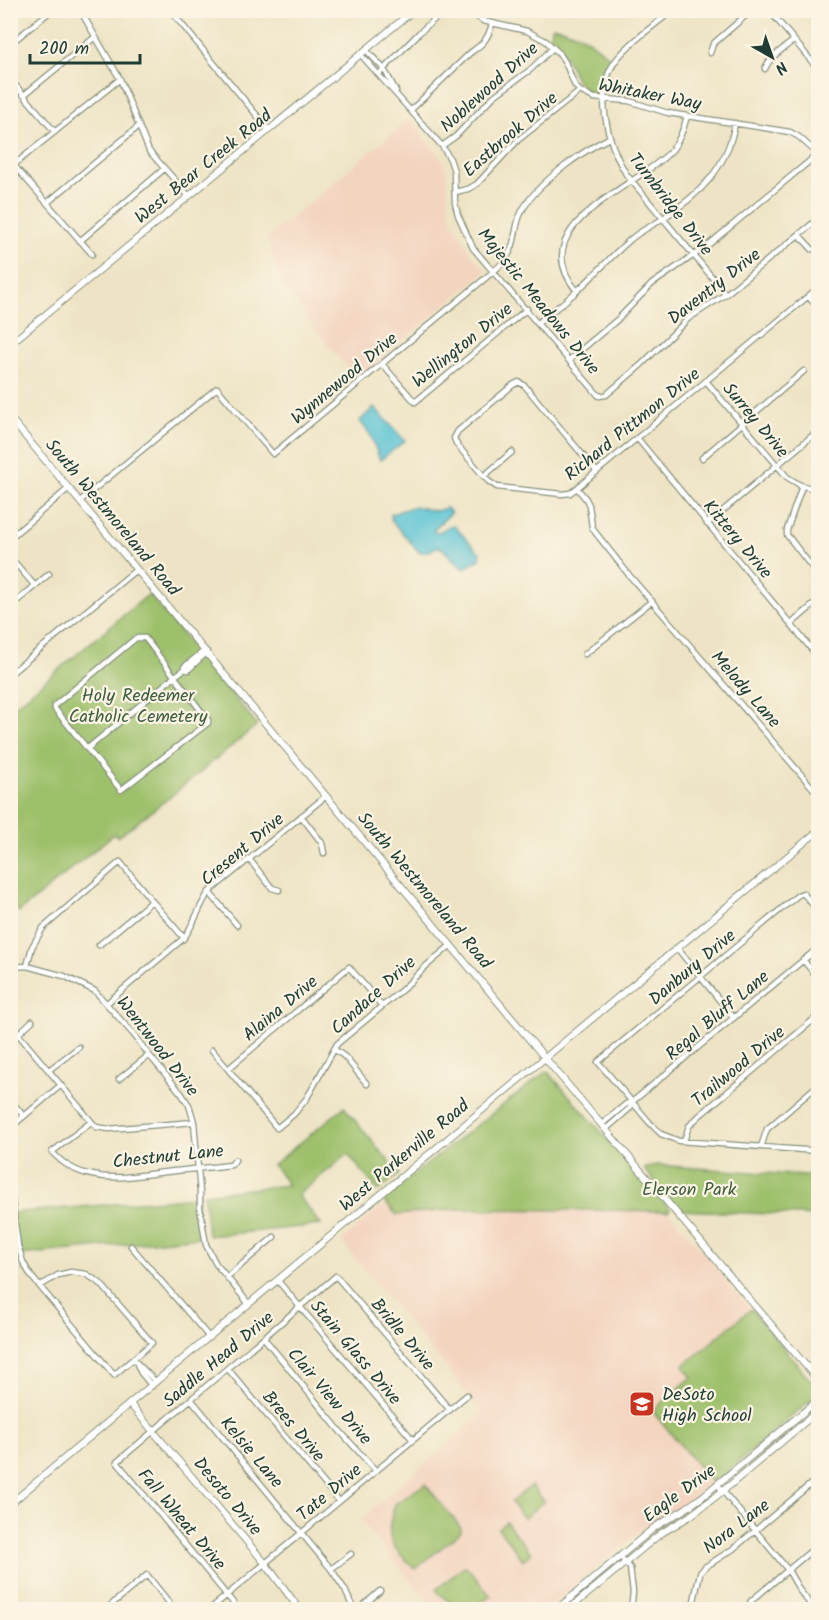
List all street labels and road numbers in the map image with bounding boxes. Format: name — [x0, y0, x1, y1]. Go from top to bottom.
street label: Noblewood Drive — [434, 36, 546, 141]
street label: Whitaker Way — [596, 71, 704, 120]
street label: Eastbrook Drive — [457, 85, 565, 185]
street label: West Bear Creek Road — [129, 102, 280, 232]
street label: Turnbridge Drive — [620, 147, 719, 263]
street label: Majestic Meadows Drive — [469, 222, 606, 382]
street label: Daventry Drive — [662, 241, 768, 333]
street label: Wellington Drive — [406, 296, 520, 396]
street label: Wynnewood Drive — [285, 326, 405, 433]
street label: Richard Pittmon Drive — [559, 361, 707, 489]
street label: Surrey Drive — [714, 377, 795, 465]
street label: South Westmoreland Road — [37, 433, 187, 604]
street label: Kittery Drive — [695, 494, 779, 586]
street label: Melody Lane — [703, 644, 787, 736]
street label: Cresent Drive — [195, 806, 291, 894]
street label: South Westmoreland Road — [349, 806, 499, 977]
street label: Danbury Drive — [643, 923, 743, 1014]
street label: Candace Drive — [324, 949, 424, 1043]
street label: Regal Bluff Lane — [659, 964, 776, 1069]
street label: Alaina Drive — [237, 969, 325, 1049]
street label: Wentwood Drive — [108, 990, 205, 1103]
street label: Trailwood Drive — [686, 1019, 792, 1115]
street label: West Parkerville Road — [333, 1092, 477, 1220]
street label: Chestnut Lane — [111, 1137, 225, 1178]
street label: Bridle Drive — [362, 1292, 441, 1378]
street label: Stain Glass Drive — [302, 1294, 408, 1412]
street label: Saddle Head Drive — [157, 1305, 281, 1416]
street label: Clair View Drive — [279, 1342, 379, 1452]
street label: Brees Drive — [254, 1385, 332, 1469]
street label: Kelsie Lane — [212, 1411, 290, 1495]
street label: Desoto Drive — [185, 1451, 269, 1543]
street label: Tate Drive — [291, 1457, 369, 1529]
street label: Eagle Drive — [637, 1458, 723, 1531]
street label: Fall Wheat Drive — [129, 1462, 232, 1578]
street label: Nora Lane — [697, 1492, 777, 1562]

